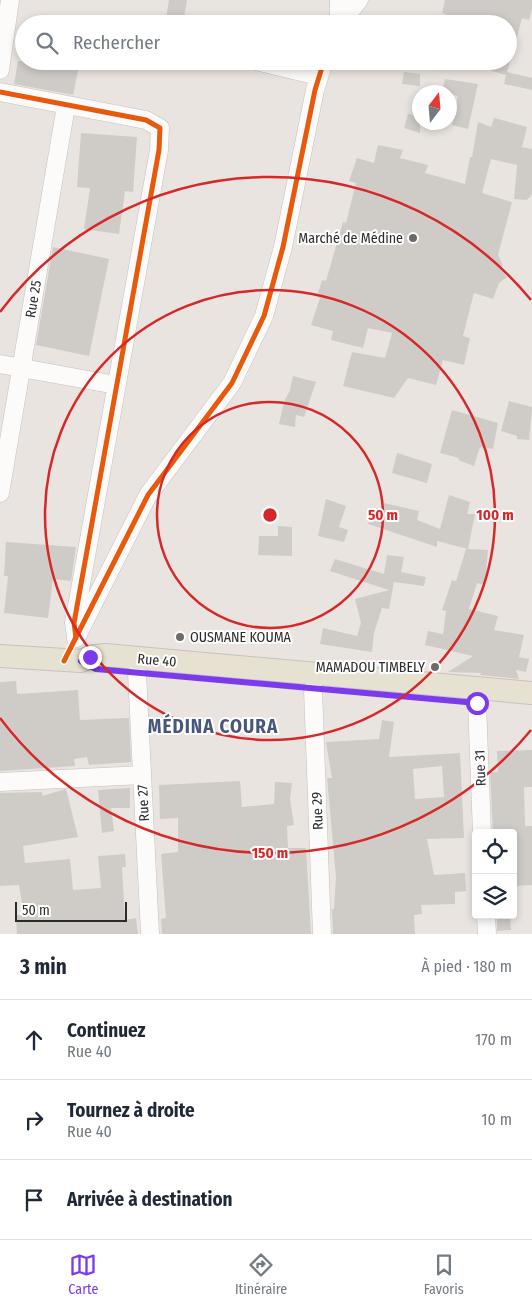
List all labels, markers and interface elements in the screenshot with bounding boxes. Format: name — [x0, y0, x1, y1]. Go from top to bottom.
search box — [15, 15, 517, 70]
icon: search — [33, 29, 61, 57]
text: Rechercher — [73, 31, 160, 54]
north arrow — [412, 85, 457, 130]
place label: Marché de Médine — [298, 230, 403, 247]
marker: Marché de Médine — [407, 232, 419, 244]
street label: Rue 25 — [22, 279, 45, 319]
centre of rings — [261, 506, 279, 524]
text: 50 m — [368, 506, 398, 524]
text: 100 m — [476, 506, 514, 524]
place label: OUSMANE KOUMA — [190, 629, 292, 646]
marker: OUSMANE KOUMA — [174, 631, 186, 643]
route end — [79, 646, 102, 669]
street label: Rue 40 — [137, 650, 177, 671]
place label: MAMADOU TIMBELY — [316, 659, 425, 676]
marker: MAMADOU TIMBELY — [429, 661, 441, 673]
route start — [466, 692, 489, 715]
district label: MÉDINA COURA — [148, 713, 278, 738]
street label: Rue 31 — [471, 749, 490, 787]
street label: Rue 27 — [134, 784, 153, 822]
street label: Rue 29 — [308, 791, 327, 830]
map controls — [472, 829, 517, 919]
button: locate — [472, 829, 517, 874]
text: 150 m — [252, 844, 288, 862]
button: layers — [472, 874, 517, 919]
scale bar — [15, 899, 128, 922]
text: 50 m — [22, 902, 50, 919]
text: 3 min — [20, 954, 67, 980]
text: À pied · 180 m — [421, 957, 512, 976]
text: Continuez — [67, 1019, 146, 1042]
icon: ahead — [20, 1026, 48, 1054]
text: 170 m — [475, 1030, 512, 1049]
text: Rue 40 — [67, 1042, 112, 1061]
text: Tournez à droite — [67, 1099, 195, 1122]
icon: right — [20, 1106, 48, 1134]
text: 10 m — [481, 1110, 512, 1129]
text: Rue 40 — [67, 1122, 112, 1141]
icon: arrive — [20, 1186, 48, 1214]
text: Arrivée à destination — [67, 1188, 233, 1211]
tab: Carte — [68, 1251, 98, 1298]
tab: Itinéraire — [235, 1251, 287, 1298]
tab: Favoris — [424, 1251, 464, 1298]

